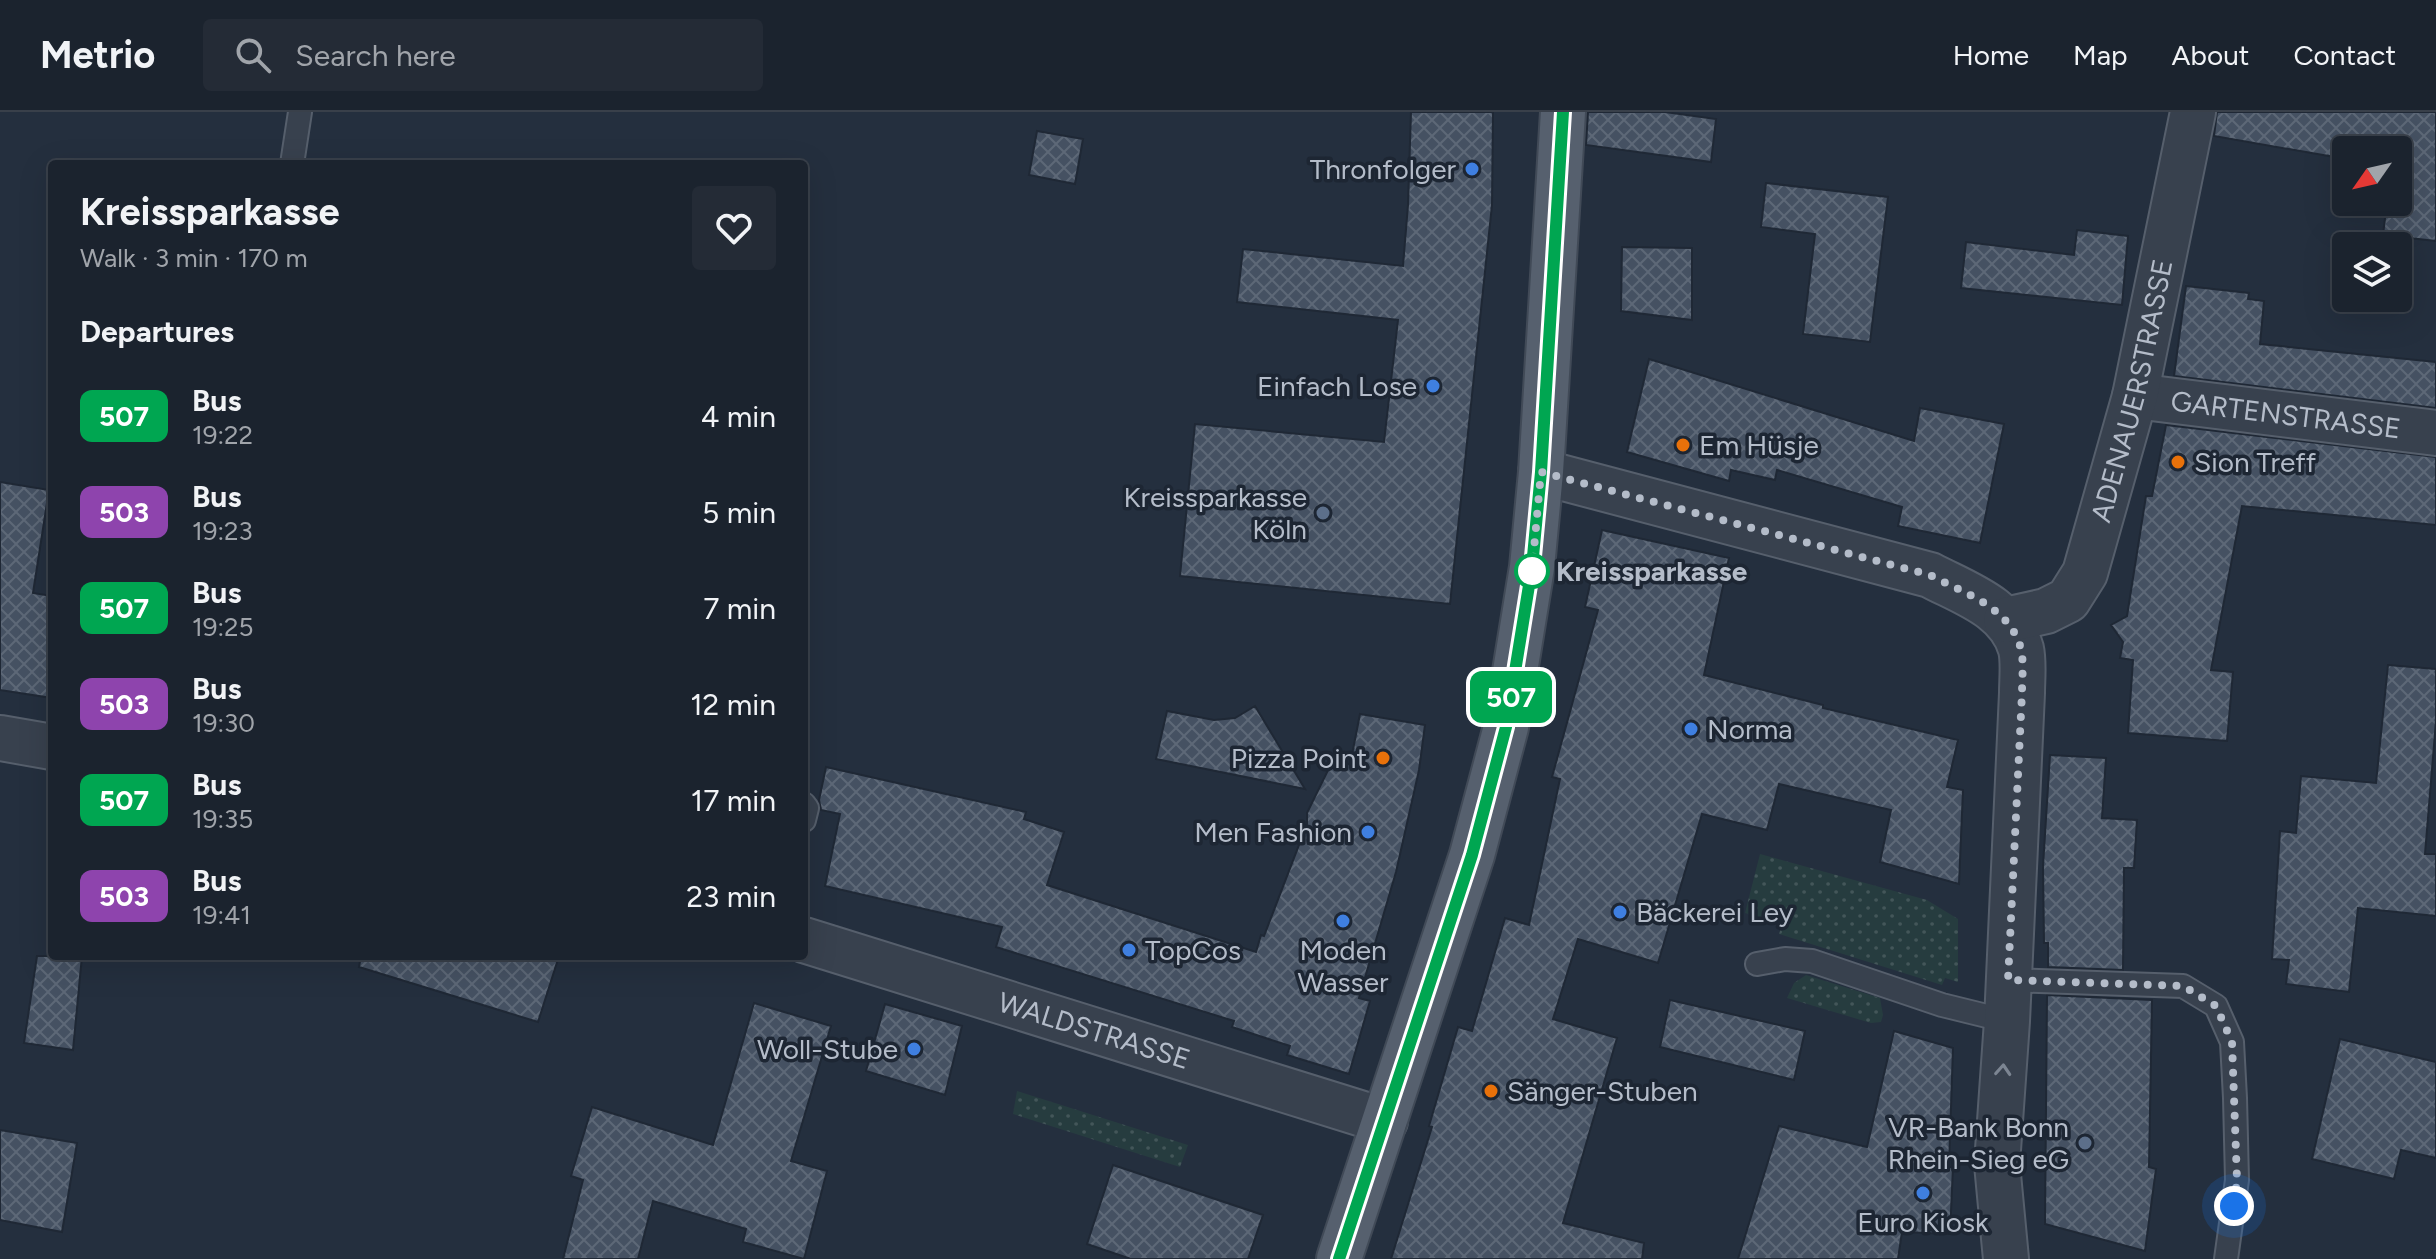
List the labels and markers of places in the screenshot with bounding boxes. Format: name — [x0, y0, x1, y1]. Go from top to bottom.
place label: Thronfolger — [1310, 152, 1457, 186]
marker: Thronfolger — [1463, 160, 1481, 178]
place label: Einfach Lose — [1257, 369, 1417, 403]
marker: Einfach Lose — [1424, 377, 1442, 395]
place label: Em Hüsje — [1699, 428, 1819, 462]
marker: Em Hüsje — [1674, 436, 1692, 454]
place label: Sion Treff — [2194, 445, 2317, 479]
marker: Sion Treff — [2169, 453, 2187, 471]
place label: Kreissparkasse Köln — [1123, 480, 1307, 546]
marker: Kreissparkasse Köln — [1314, 504, 1332, 522]
marker: Kreissparkasse — [1515, 554, 1549, 588]
place label: Kreissparkasse — [1556, 554, 1747, 588]
place label: Norma — [1707, 712, 1792, 746]
marker: Norma — [1682, 720, 1700, 738]
place label: Pizza Point — [1231, 741, 1367, 775]
marker: Pizza Point — [1374, 749, 1392, 767]
place label: Men Fashion — [1194, 815, 1352, 849]
marker: Men Fashion — [1359, 823, 1377, 841]
place label: Bäckerei Ley — [1636, 895, 1794, 929]
marker: Bäckerei Ley — [1611, 903, 1629, 921]
marker: Moden Wasser — [1334, 912, 1352, 930]
place label: TopCos — [1145, 933, 1241, 967]
place label: Moden Wasser — [1298, 933, 1389, 999]
marker: TopCos — [1120, 941, 1138, 959]
place label: Woll-Stube — [757, 1032, 898, 1066]
marker: Woll-Stube — [905, 1040, 923, 1058]
place label: Sänger-Stuben — [1507, 1074, 1698, 1108]
marker: Sänger-Stuben — [1482, 1082, 1500, 1100]
place label: VR-Bank Bonn Rhein-Sieg eG — [1888, 1110, 2069, 1176]
marker: VR-Bank Bonn Rhein-Sieg eG — [2076, 1134, 2094, 1152]
marker: Euro Kiosk — [1914, 1184, 1932, 1202]
place label: Euro Kiosk — [1857, 1205, 1989, 1239]

